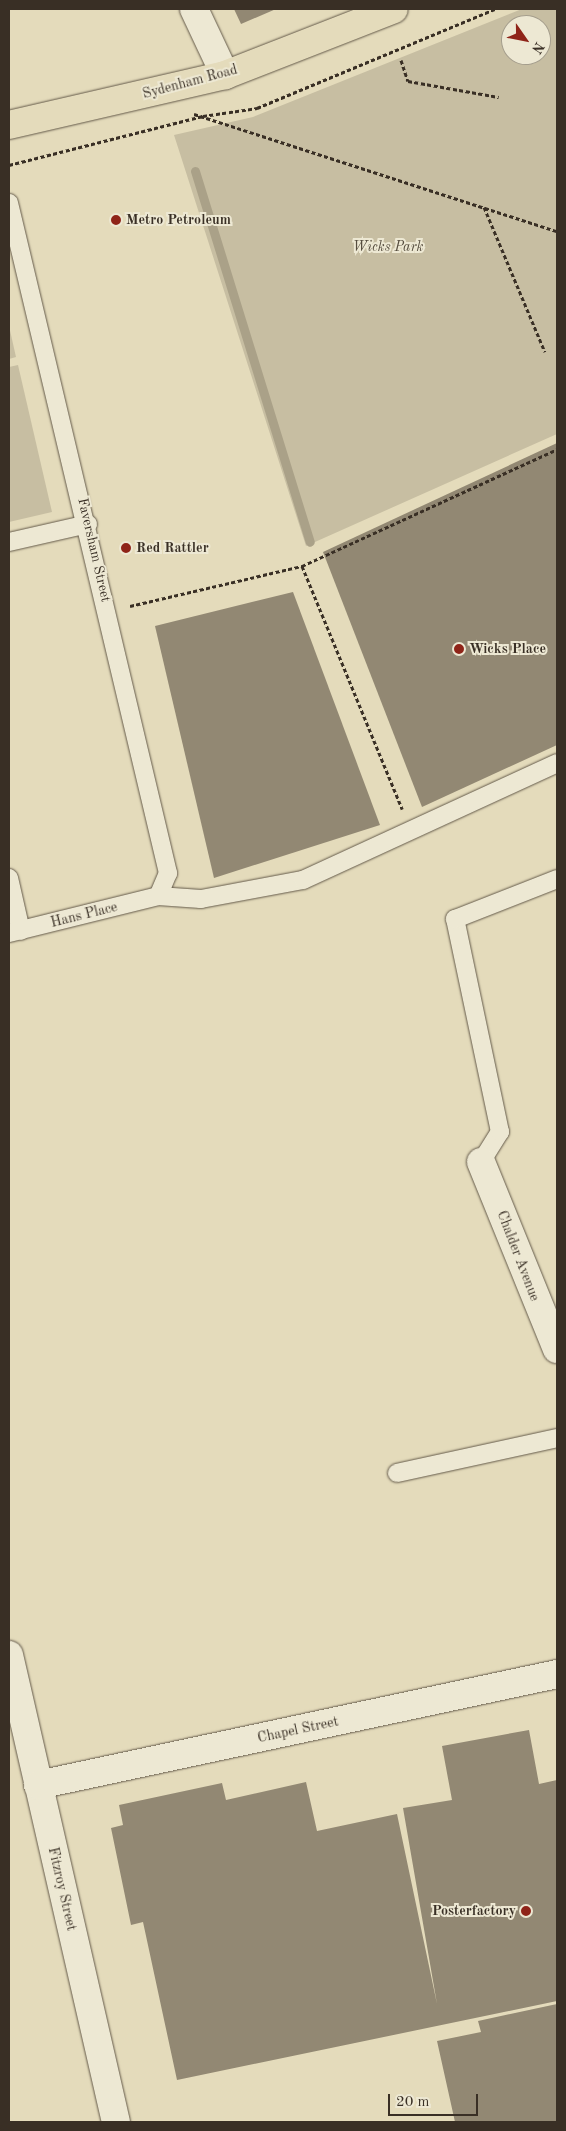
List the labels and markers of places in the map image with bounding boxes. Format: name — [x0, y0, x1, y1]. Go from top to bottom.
place label: Metro Petroleum — [126, 212, 231, 228]
marker: Metro Petroleum — [110, 214, 122, 226]
place label: Red Rattler — [136, 540, 209, 556]
marker: Red Rattler — [120, 542, 132, 554]
place label: Wicks Place — [469, 641, 546, 657]
marker: Wicks Place — [453, 643, 465, 655]
place label: Posterfactory — [432, 1903, 516, 1919]
marker: Posterfactory — [520, 1905, 532, 1917]

